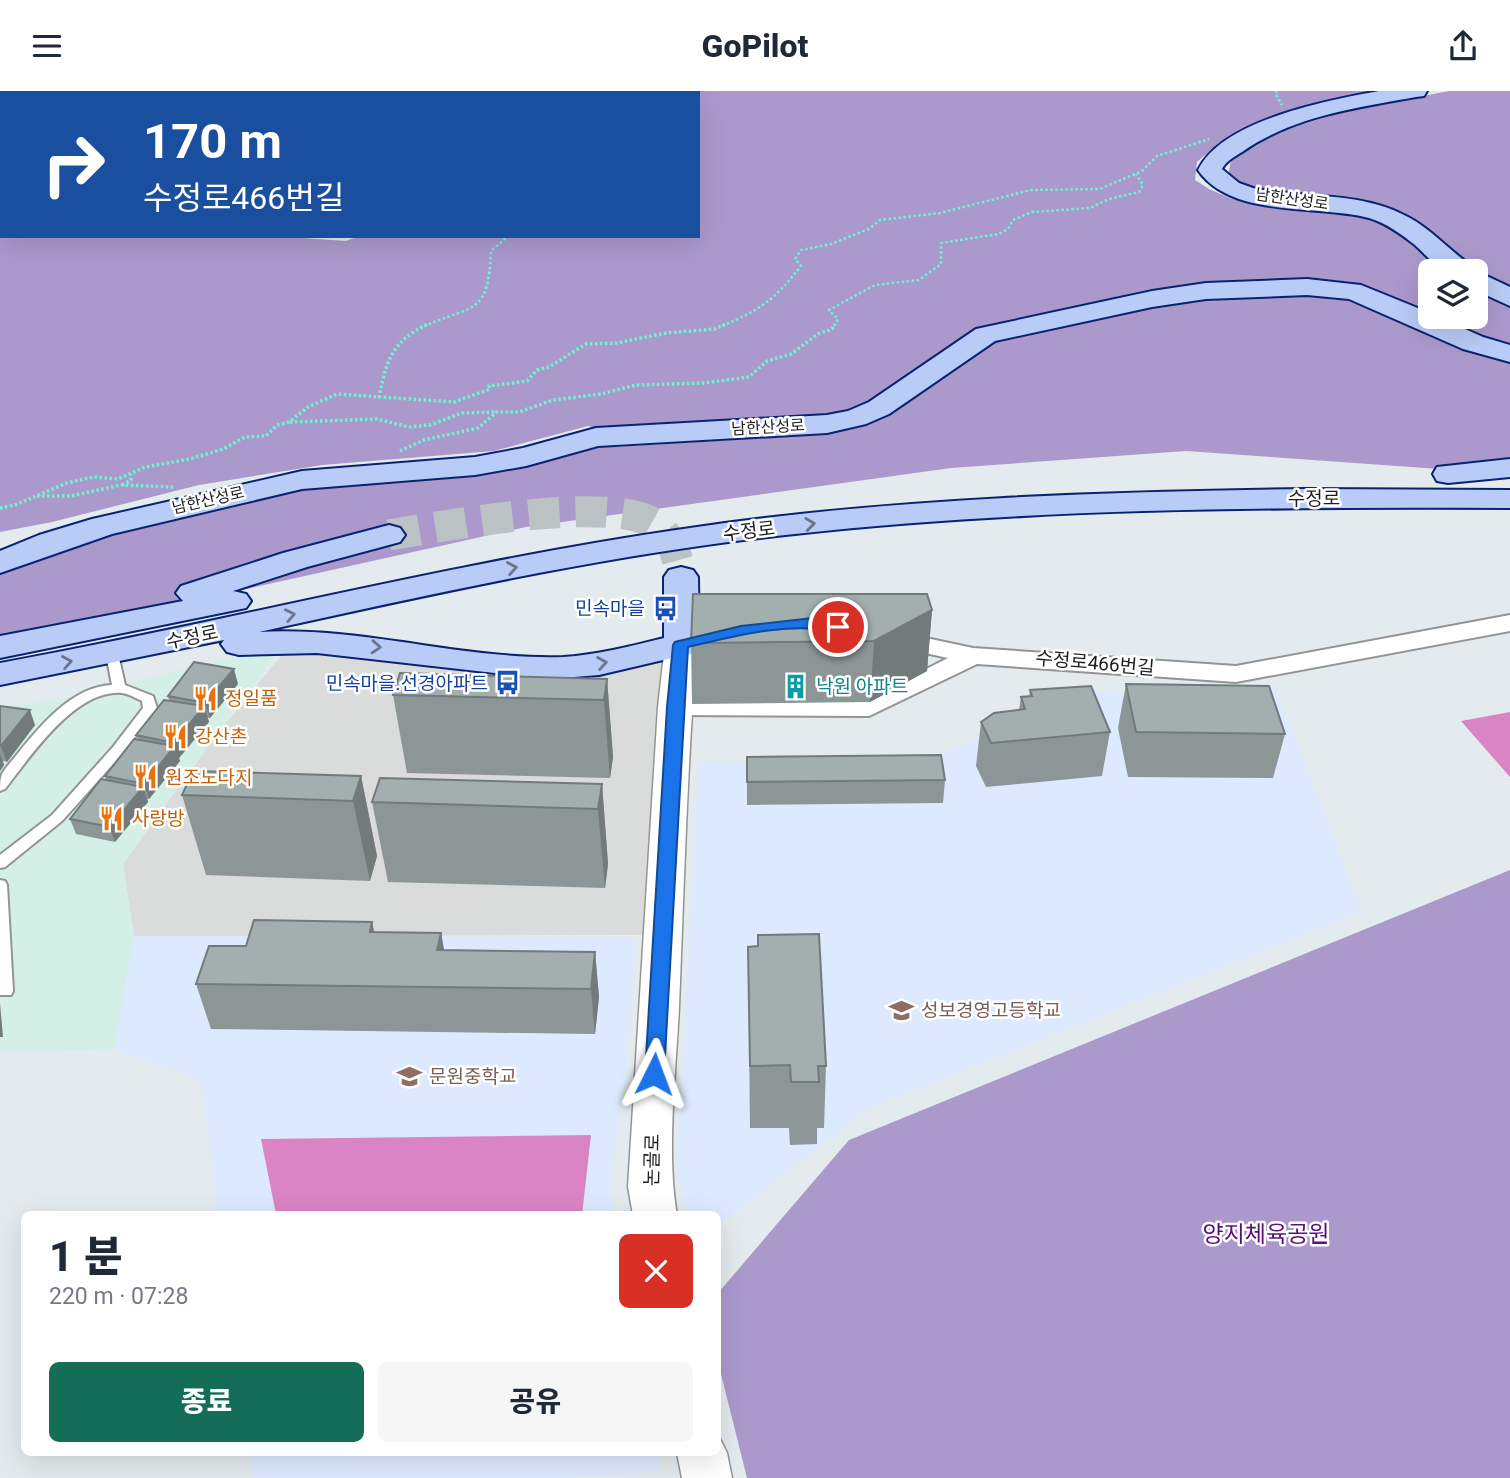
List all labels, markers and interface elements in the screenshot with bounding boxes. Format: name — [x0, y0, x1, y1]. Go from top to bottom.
icon: menu — [28, 27, 66, 65]
text: GoPilot — [702, 27, 808, 65]
icon: share — [1444, 27, 1482, 65]
text: 170 m — [143, 113, 282, 170]
icon: right — [28, 119, 119, 210]
text: 수정로466번길 — [143, 179, 344, 217]
street label: 남한산성로 — [1254, 184, 1330, 214]
map controls — [1418, 259, 1488, 329]
button: layers — [1418, 259, 1488, 329]
street label: 남한산성로 — [731, 416, 806, 438]
street label: 남한산성로 — [170, 482, 246, 518]
street label: 수정로 — [1288, 487, 1340, 510]
street label: 수정로 — [722, 516, 776, 546]
one-way arrow — [804, 516, 816, 531]
one-way arrow — [506, 561, 518, 576]
bus stop icon: 민속마을 — [651, 594, 679, 622]
place label: 민속마을 — [575, 597, 645, 620]
pin — [808, 597, 868, 657]
icon: arrive — [819, 608, 857, 646]
one-way arrow — [284, 609, 296, 624]
street label: 수정로 — [164, 620, 220, 654]
one-way arrow — [370, 640, 381, 655]
street label: 수정로466번길 — [1035, 646, 1155, 680]
one-way arrow — [61, 655, 73, 670]
one-way arrow — [596, 656, 607, 671]
bus stop icon: 민속마을.선경아파트 — [494, 669, 522, 697]
place label: 민속마을.선경아파트 — [326, 672, 488, 695]
building icon: 낙원 아파트 — [782, 672, 810, 700]
place label: 낙원 아파트 — [816, 675, 908, 698]
restaurant icon: 정일품 — [191, 684, 219, 712]
place label: 정일품 — [225, 687, 277, 710]
restaurant icon: 강산촌 — [161, 722, 189, 750]
place label: 강산촌 — [195, 725, 247, 748]
restaurant icon: 원조노다지 — [131, 763, 159, 791]
place label: 원조노다지 — [165, 766, 252, 789]
restaurant icon: 사랑방 — [98, 804, 126, 832]
place label: 사랑방 — [132, 807, 184, 830]
school or university icon: 성보경영고등학교 — [887, 996, 915, 1024]
place label: 성보경영고등학교 — [921, 999, 1061, 1022]
position arrow — [617, 1037, 691, 1111]
school or university icon: 문원중학교 — [395, 1062, 423, 1090]
place label: 문원중학교 — [429, 1065, 516, 1088]
street label: 논골로 — [640, 1134, 664, 1186]
park label: 양지체육공원 — [1203, 1221, 1329, 1248]
text: 1 분 — [49, 1232, 122, 1281]
button: close — [619, 1234, 693, 1308]
text: 220 m · 07:28 — [49, 1283, 188, 1310]
button: 종료 — [49, 1362, 364, 1442]
button: 공유 — [378, 1362, 693, 1442]

